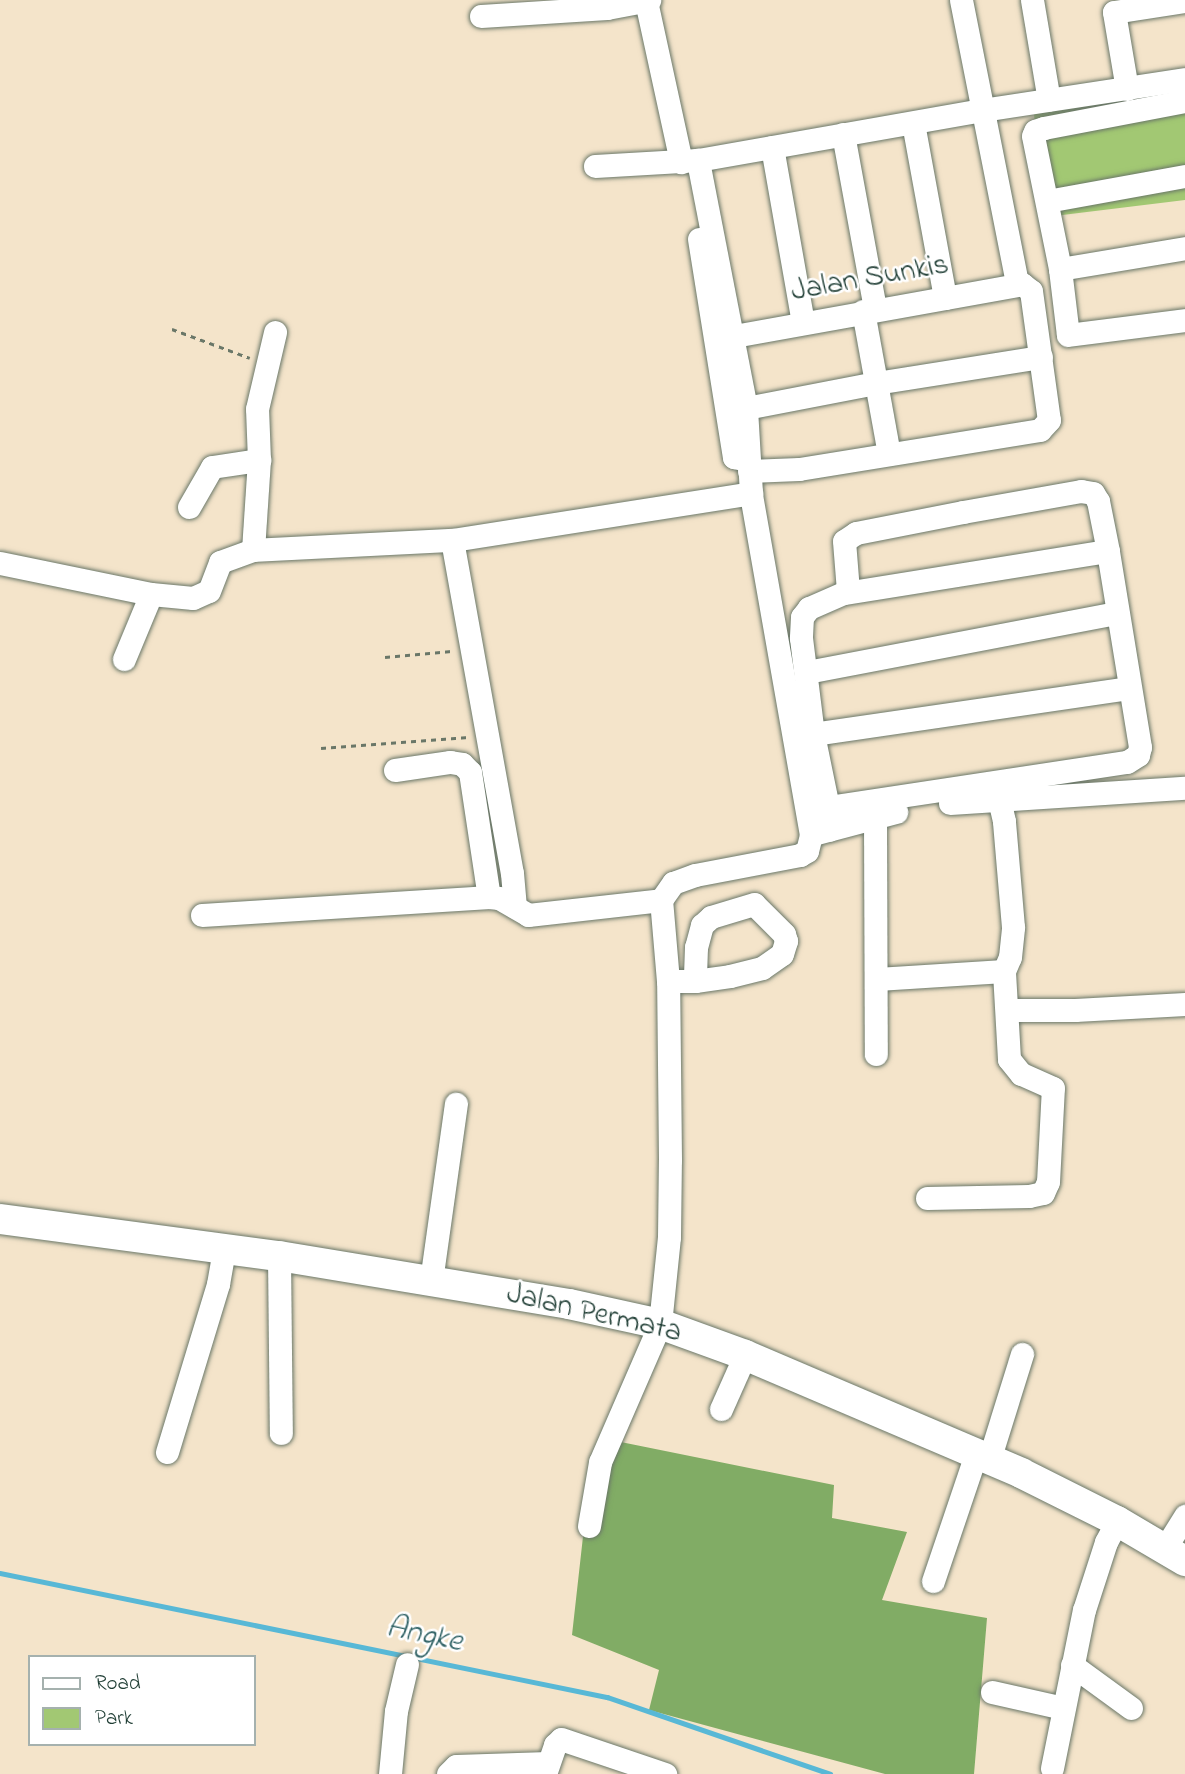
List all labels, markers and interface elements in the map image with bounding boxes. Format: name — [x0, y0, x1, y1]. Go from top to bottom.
street label: Jalan Sunkis — [788, 247, 952, 311]
street label: Jalan Permata — [503, 1276, 685, 1352]
water label: Angke — [382, 1609, 466, 1663]
legend — [28, 1655, 256, 1746]
text: Road — [95, 1669, 141, 1699]
text: Park — [95, 1704, 133, 1734]

